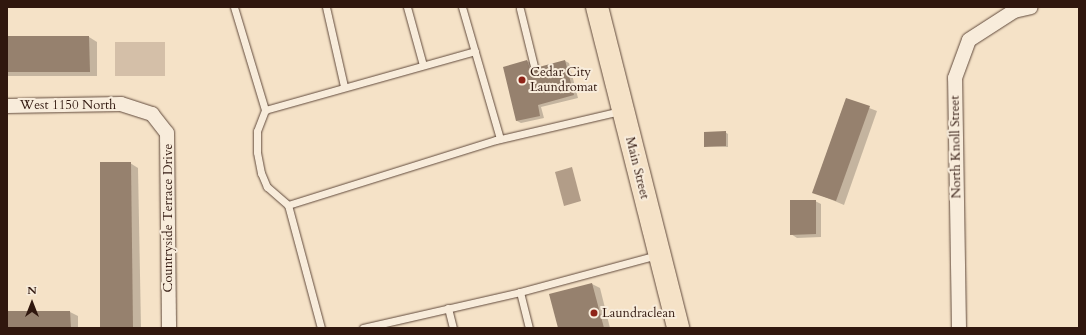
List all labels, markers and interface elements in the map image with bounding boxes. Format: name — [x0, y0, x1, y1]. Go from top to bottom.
place label: Cedar City Laundromat — [530, 65, 597, 96]
marker: Cedar City Laundromat — [517, 75, 527, 85]
street label: North Knoll Street — [947, 95, 965, 199]
street label: West 1150 North — [20, 97, 116, 113]
street label: Main Street — [622, 135, 652, 201]
street label: Countryside Terrace Drive — [160, 144, 176, 292]
north arrow — [12, 283, 52, 323]
text: N — [27, 283, 37, 298]
place label: Laundraclean — [602, 305, 675, 321]
marker: Laundraclean — [589, 308, 599, 318]

